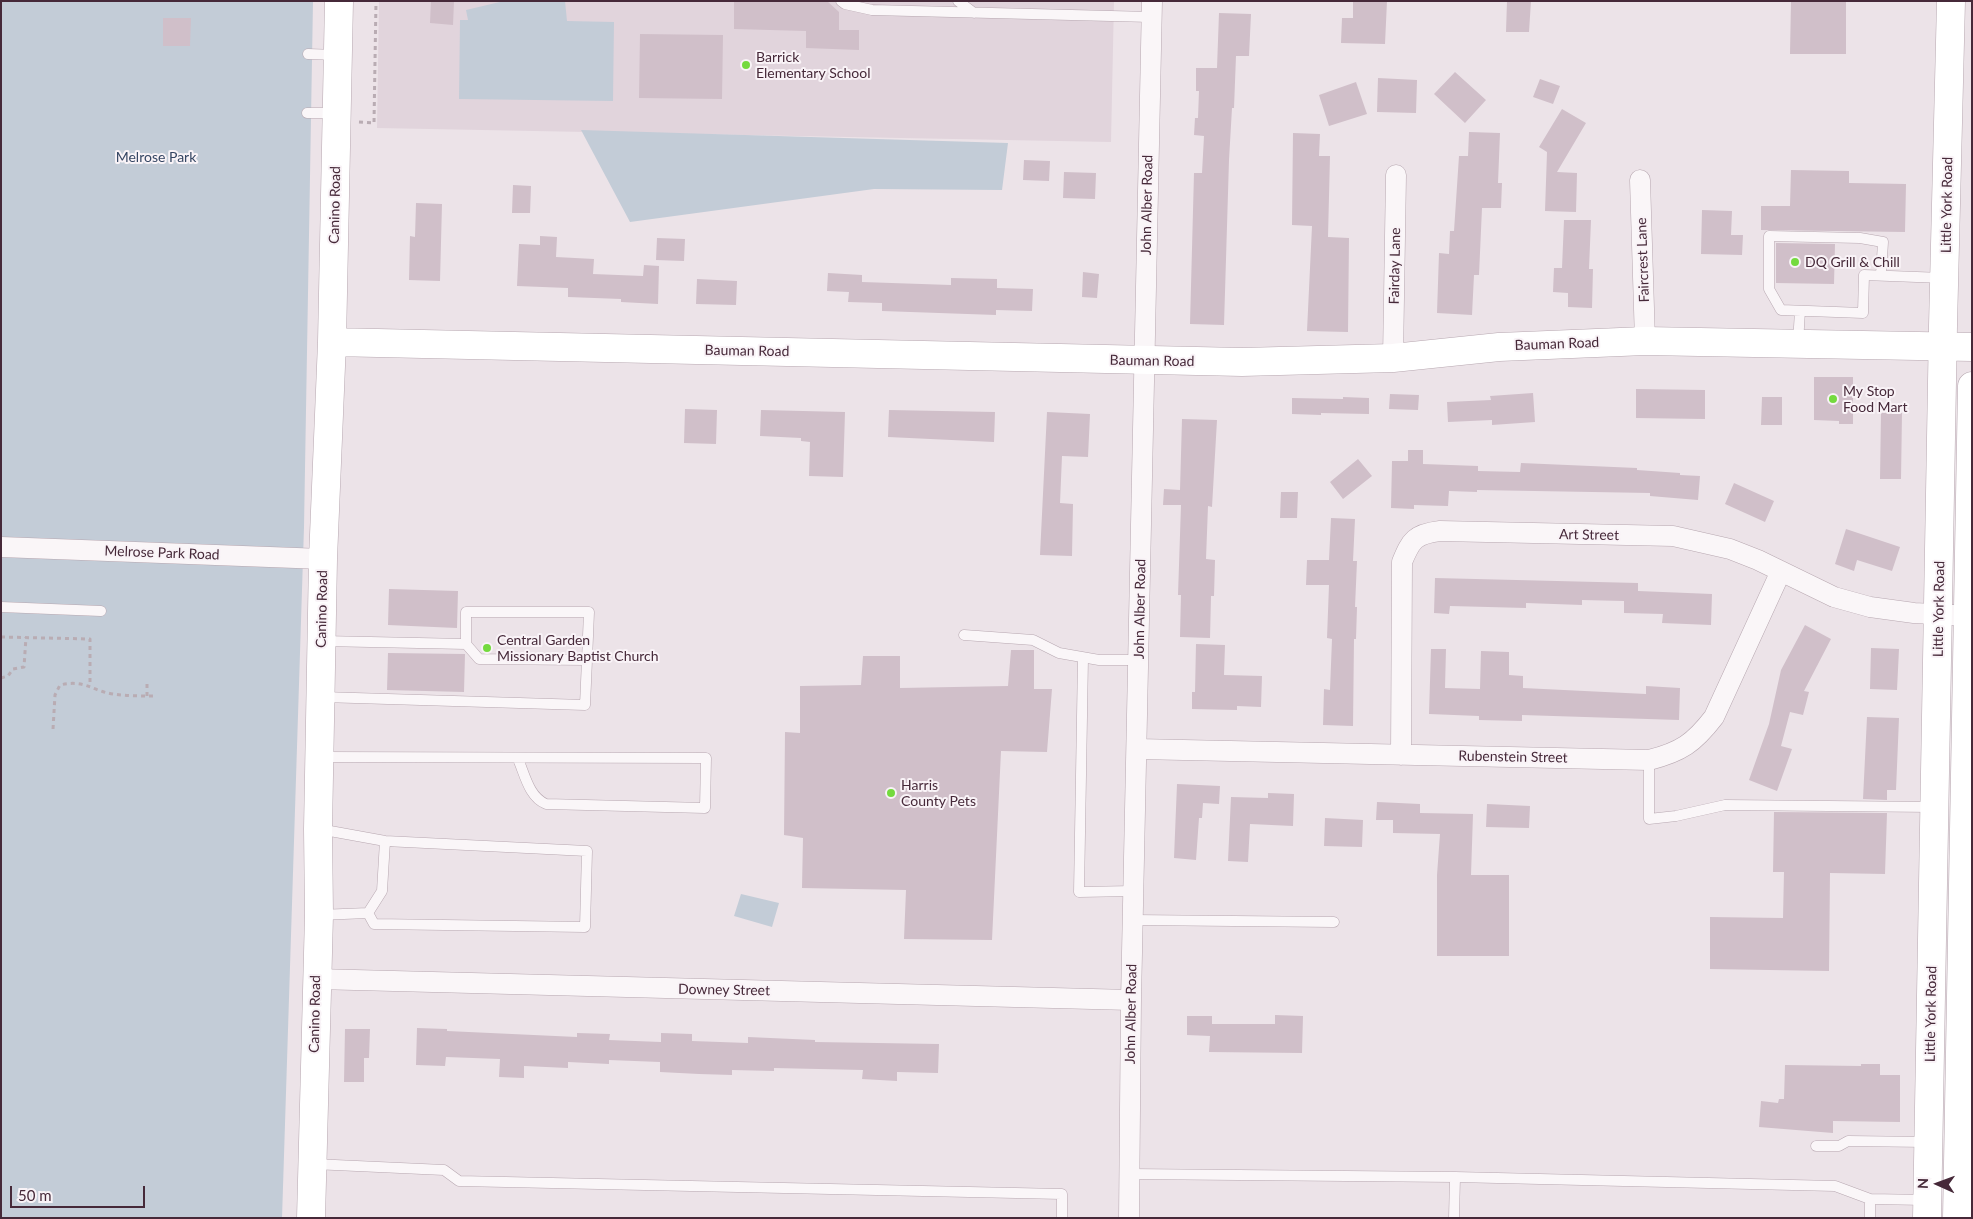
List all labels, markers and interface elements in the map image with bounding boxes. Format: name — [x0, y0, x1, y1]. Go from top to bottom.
place label: Barrick Elementary School — [756, 49, 870, 82]
marker: Barrick Elementary School — [740, 59, 752, 71]
park label: Melrose Park — [116, 149, 196, 165]
street label: John Alber Road — [1138, 155, 1156, 255]
street label: Little York Road — [1938, 157, 1956, 253]
street label: Canino Road — [326, 166, 344, 244]
street label: Faircrest Lane — [1633, 217, 1653, 303]
street label: Fairday Lane — [1386, 227, 1404, 305]
place label: DQ Grill & Chill — [1805, 254, 1900, 270]
marker: DQ Grill & Chill — [1789, 256, 1801, 268]
street label: Bauman Road — [1514, 334, 1600, 354]
street label: Bauman Road — [705, 342, 789, 360]
street label: Bauman Road — [1110, 352, 1194, 370]
place label: My Stop Food Mart — [1843, 383, 1907, 416]
marker: My Stop Food Mart — [1827, 393, 1839, 405]
street label: Art Street — [1559, 526, 1619, 544]
street label: Melrose Park Road — [104, 543, 220, 563]
street label: John Alber Road — [1131, 559, 1149, 659]
street label: Little York Road — [1930, 561, 1948, 657]
street label: Canino Road — [313, 570, 331, 648]
place label: Central Garden Missionary Baptist Church — [497, 632, 659, 664]
marker: Central Garden Missionary Baptist Church — [481, 642, 493, 654]
street label: Rubenstein Street — [1458, 748, 1568, 766]
place label: Harris County Pets — [901, 777, 976, 810]
marker: Harris County Pets — [885, 787, 897, 799]
street label: John Alber Road — [1122, 964, 1140, 1064]
street label: Little York Road — [1922, 966, 1940, 1062]
street label: Canino Road — [306, 975, 324, 1053]
street label: Downey Street — [678, 981, 770, 999]
north arrow — [1913, 1159, 1963, 1209]
scale bar — [12, 1176, 148, 1208]
text: N — [1914, 1178, 1931, 1189]
text: 50 m — [18, 1186, 52, 1204]

